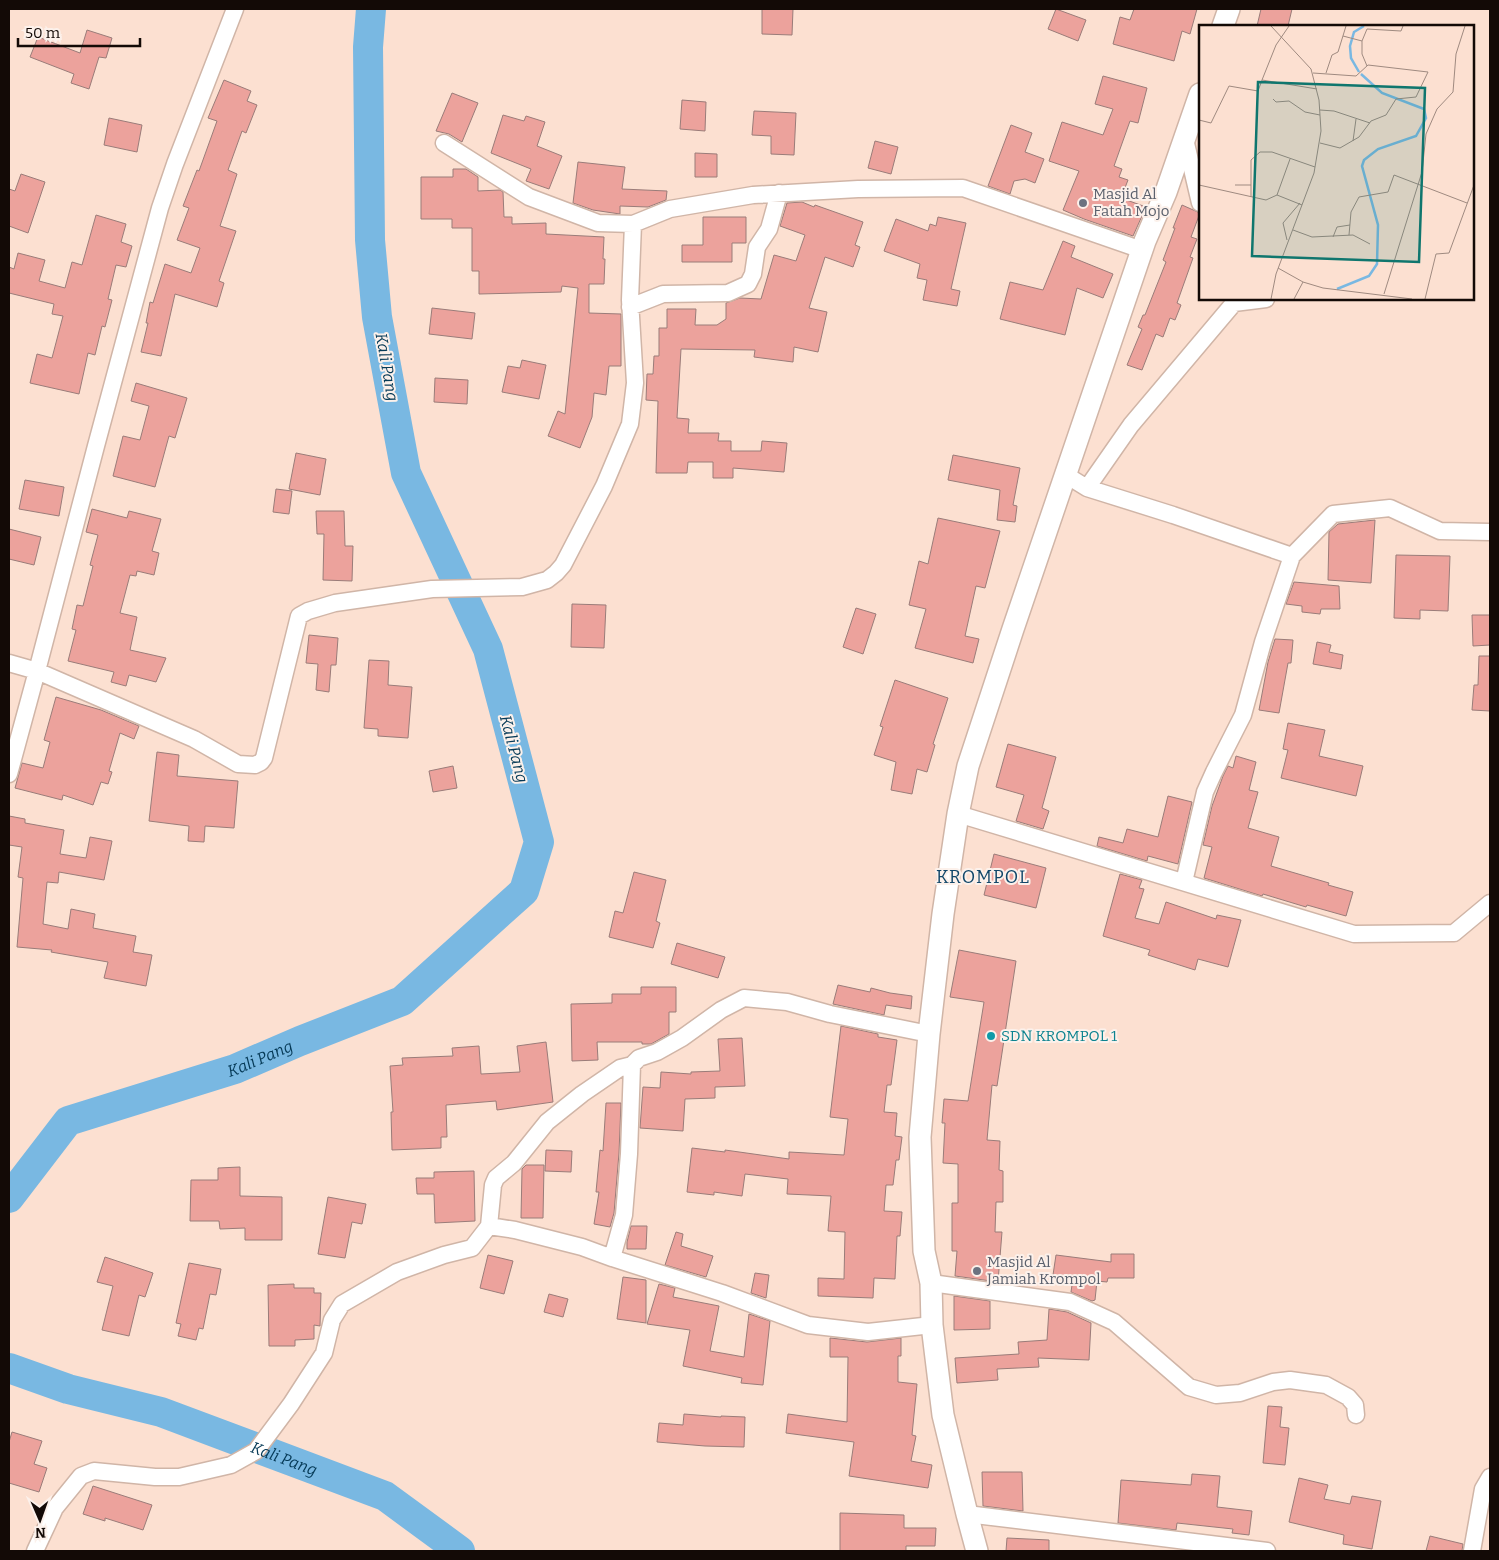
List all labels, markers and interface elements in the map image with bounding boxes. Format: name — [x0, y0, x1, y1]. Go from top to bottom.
scale bar — [18, 15, 140, 47]
text: 50 m — [25, 24, 61, 42]
inset map — [1199, 25, 1474, 300]
place label: Masjid Al Fatah Mojo — [1093, 185, 1169, 220]
marker: Masjid Al Fatah Mojo — [1077, 197, 1089, 209]
water label: Kali Pang — [372, 331, 402, 403]
water label: Kali Pang — [496, 713, 532, 785]
district label: KROMPOL — [936, 866, 1030, 888]
place label: SDN KROMPOL 1 — [1001, 1027, 1117, 1045]
marker: SDN KROMPOL 1 — [985, 1030, 997, 1042]
water label: Kali Pang — [225, 1036, 295, 1080]
place label: Masjid Al Jamiah Krompol — [986, 1253, 1100, 1288]
marker: Masjid Al Jamiah Krompol — [971, 1265, 983, 1277]
water label: Kali Pang — [248, 1437, 320, 1479]
north arrow — [15, 1495, 65, 1545]
text: N — [35, 1524, 46, 1541]

